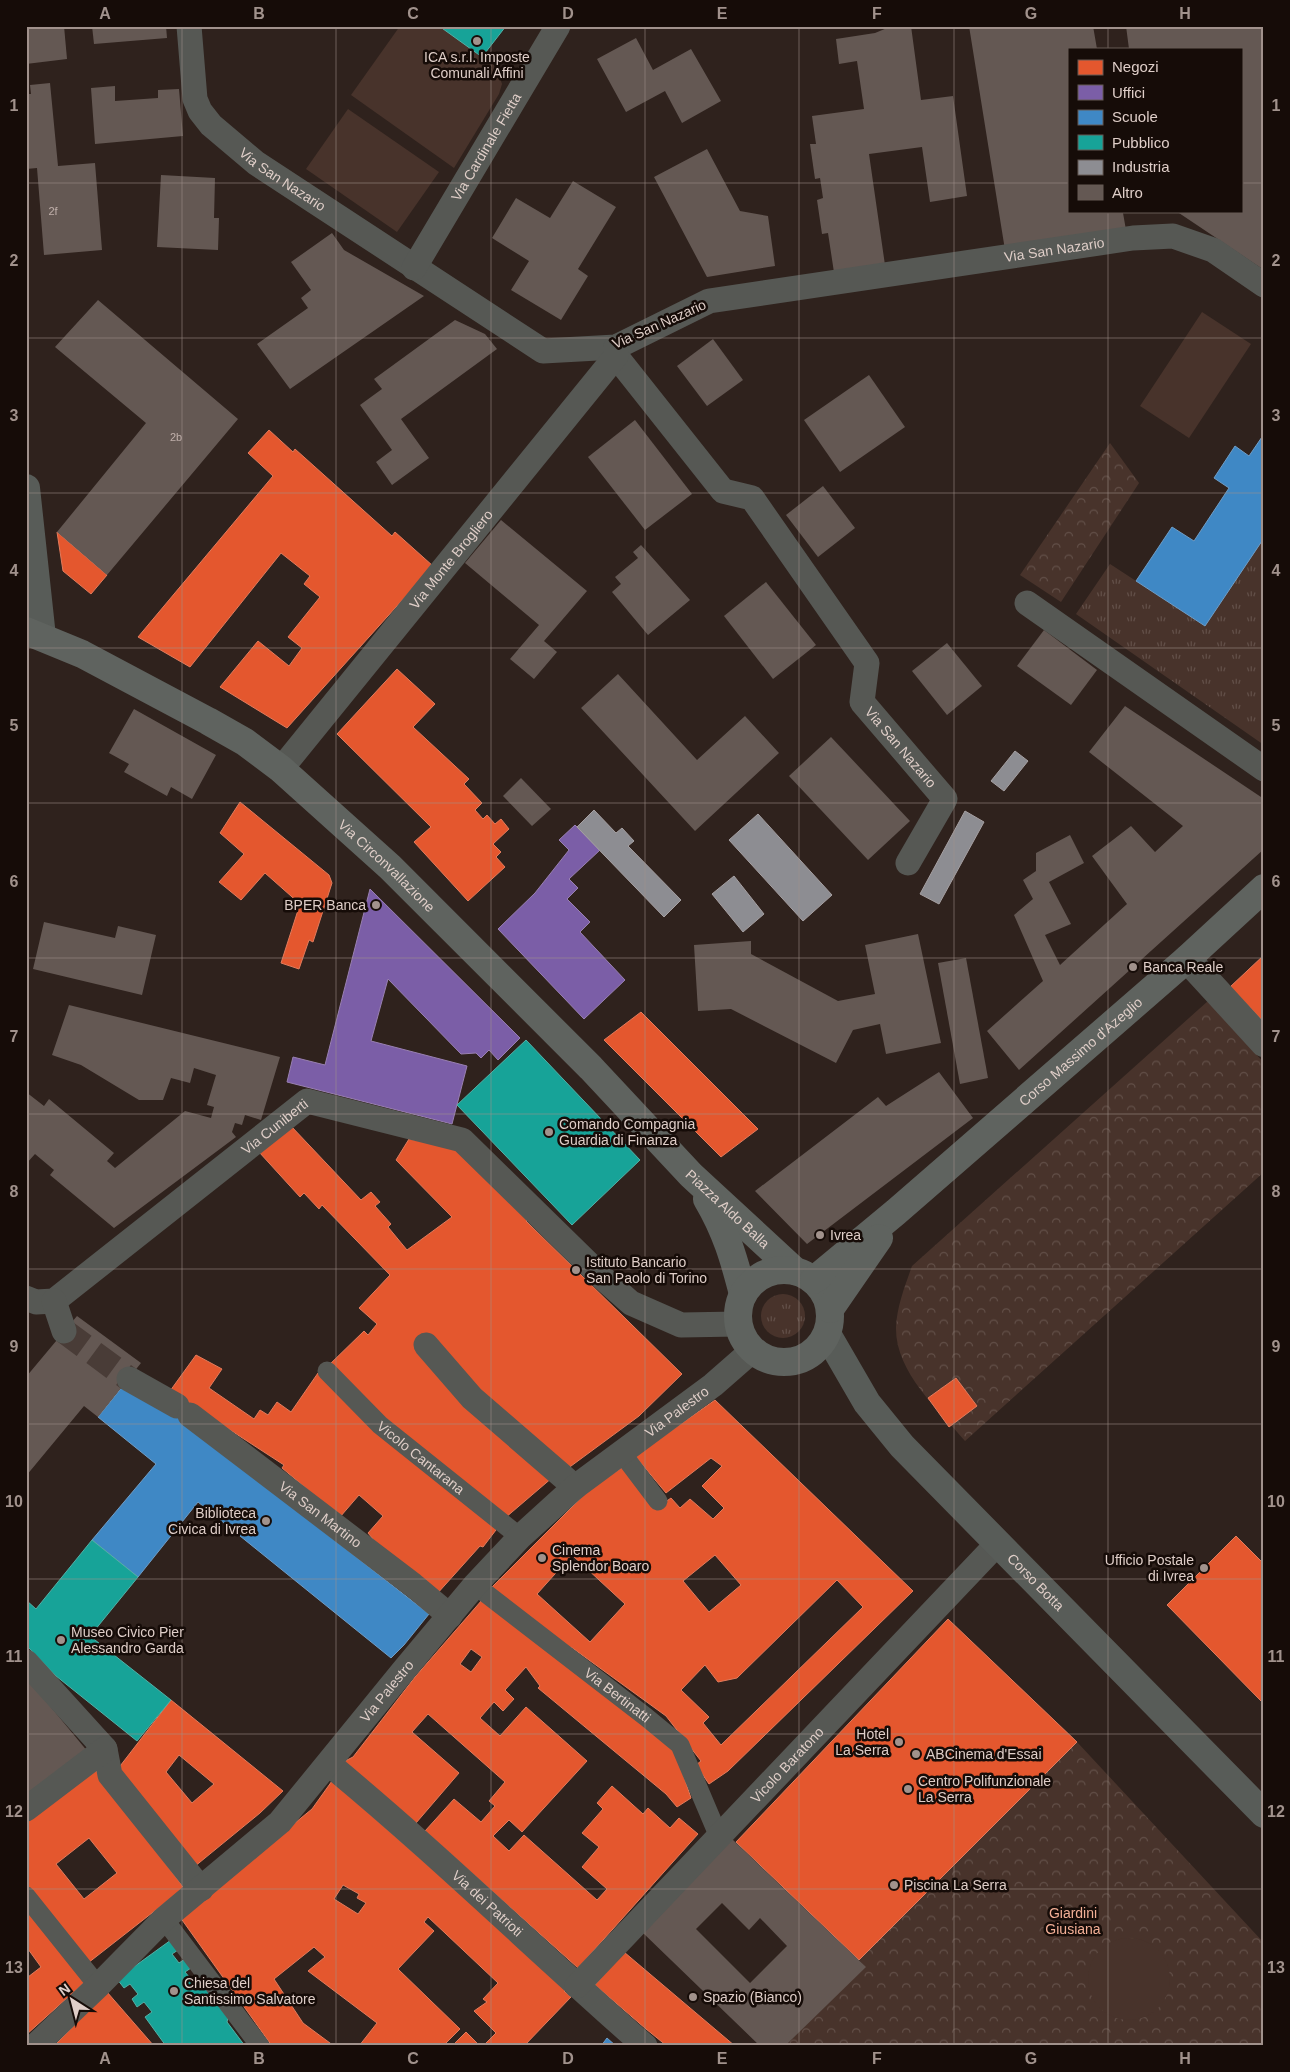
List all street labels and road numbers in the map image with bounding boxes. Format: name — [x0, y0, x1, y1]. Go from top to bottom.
street label: Via Cardinale Fietta — [448, 90, 525, 204]
street label: Via San Nazario — [236, 144, 329, 215]
street label: Via San Nazario — [1003, 234, 1106, 265]
street label: Via San Nazario — [610, 296, 709, 352]
street label: Via Monte Brogliero — [406, 506, 496, 612]
street label: Via San Nazario — [862, 704, 940, 791]
street label: Via Circonvallazione — [335, 816, 438, 915]
street label: Corso Massimo d'Azeglio — [1016, 994, 1145, 1109]
street label: Via Cuniberti — [238, 1096, 311, 1158]
street label: Piazza Aldo Balla — [682, 1166, 773, 1252]
street label: Via Palestro — [642, 1383, 712, 1441]
street label: Vicolo Cantarana — [374, 1418, 468, 1498]
street label: Via San Martino — [276, 1478, 365, 1551]
street label: Corso Botta — [1004, 1550, 1068, 1614]
street label: Via Palestro — [357, 1657, 417, 1725]
street label: Via Bertinatti — [581, 1664, 654, 1725]
street label: Vicolo Baratono — [747, 1723, 827, 1806]
street label: Via dei Patrioti — [449, 1867, 526, 1940]

